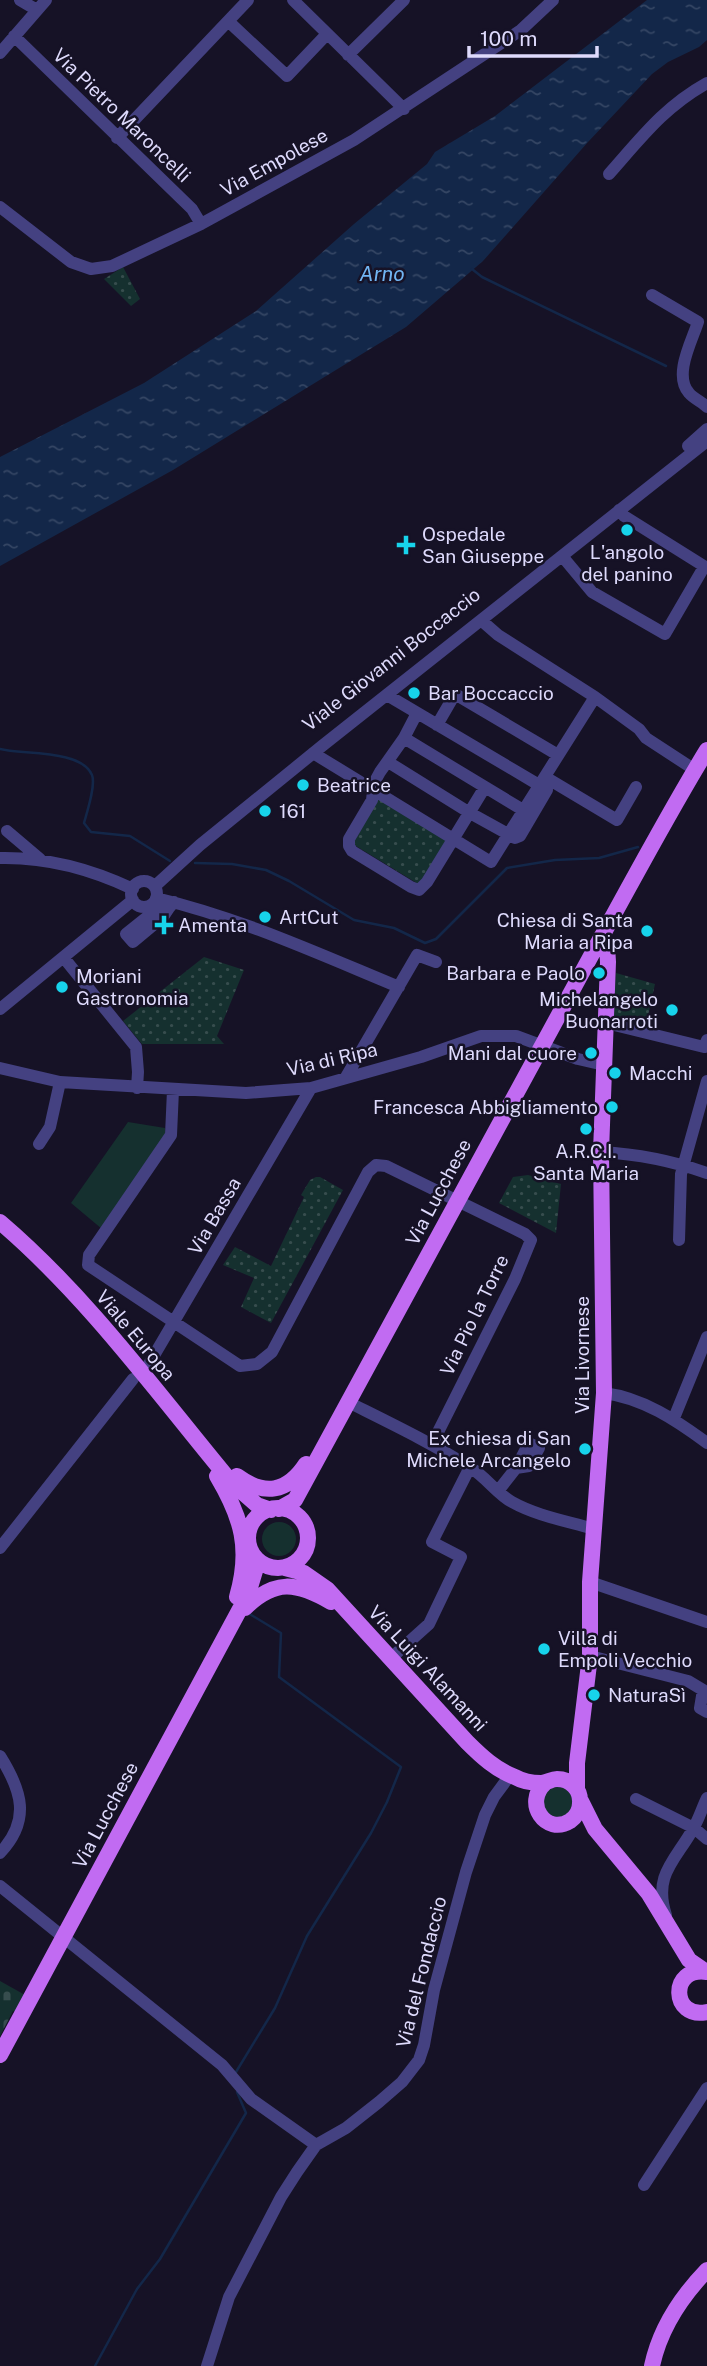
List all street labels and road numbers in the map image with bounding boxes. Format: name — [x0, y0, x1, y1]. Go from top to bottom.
street label: Via Pietro Maroncelli — [49, 44, 195, 186]
street label: Via Empolese — [217, 124, 331, 200]
street label: Viale Giovanni Boccaccio — [298, 583, 484, 735]
street label: Via di Ripa — [285, 1038, 379, 1080]
street label: Via Lucchese — [401, 1135, 475, 1249]
street label: Via Bassa — [183, 1173, 245, 1259]
street label: Via Pio la Torre — [435, 1251, 513, 1379]
street label: Viale Europa — [92, 1285, 180, 1385]
street label: Via Livornese — [571, 1296, 593, 1414]
street label: Via Luigi Alamanni — [364, 1601, 492, 1735]
street label: Via Lucchese — [68, 1758, 142, 1872]
street label: Via del Fondaccio — [392, 1894, 450, 2050]

